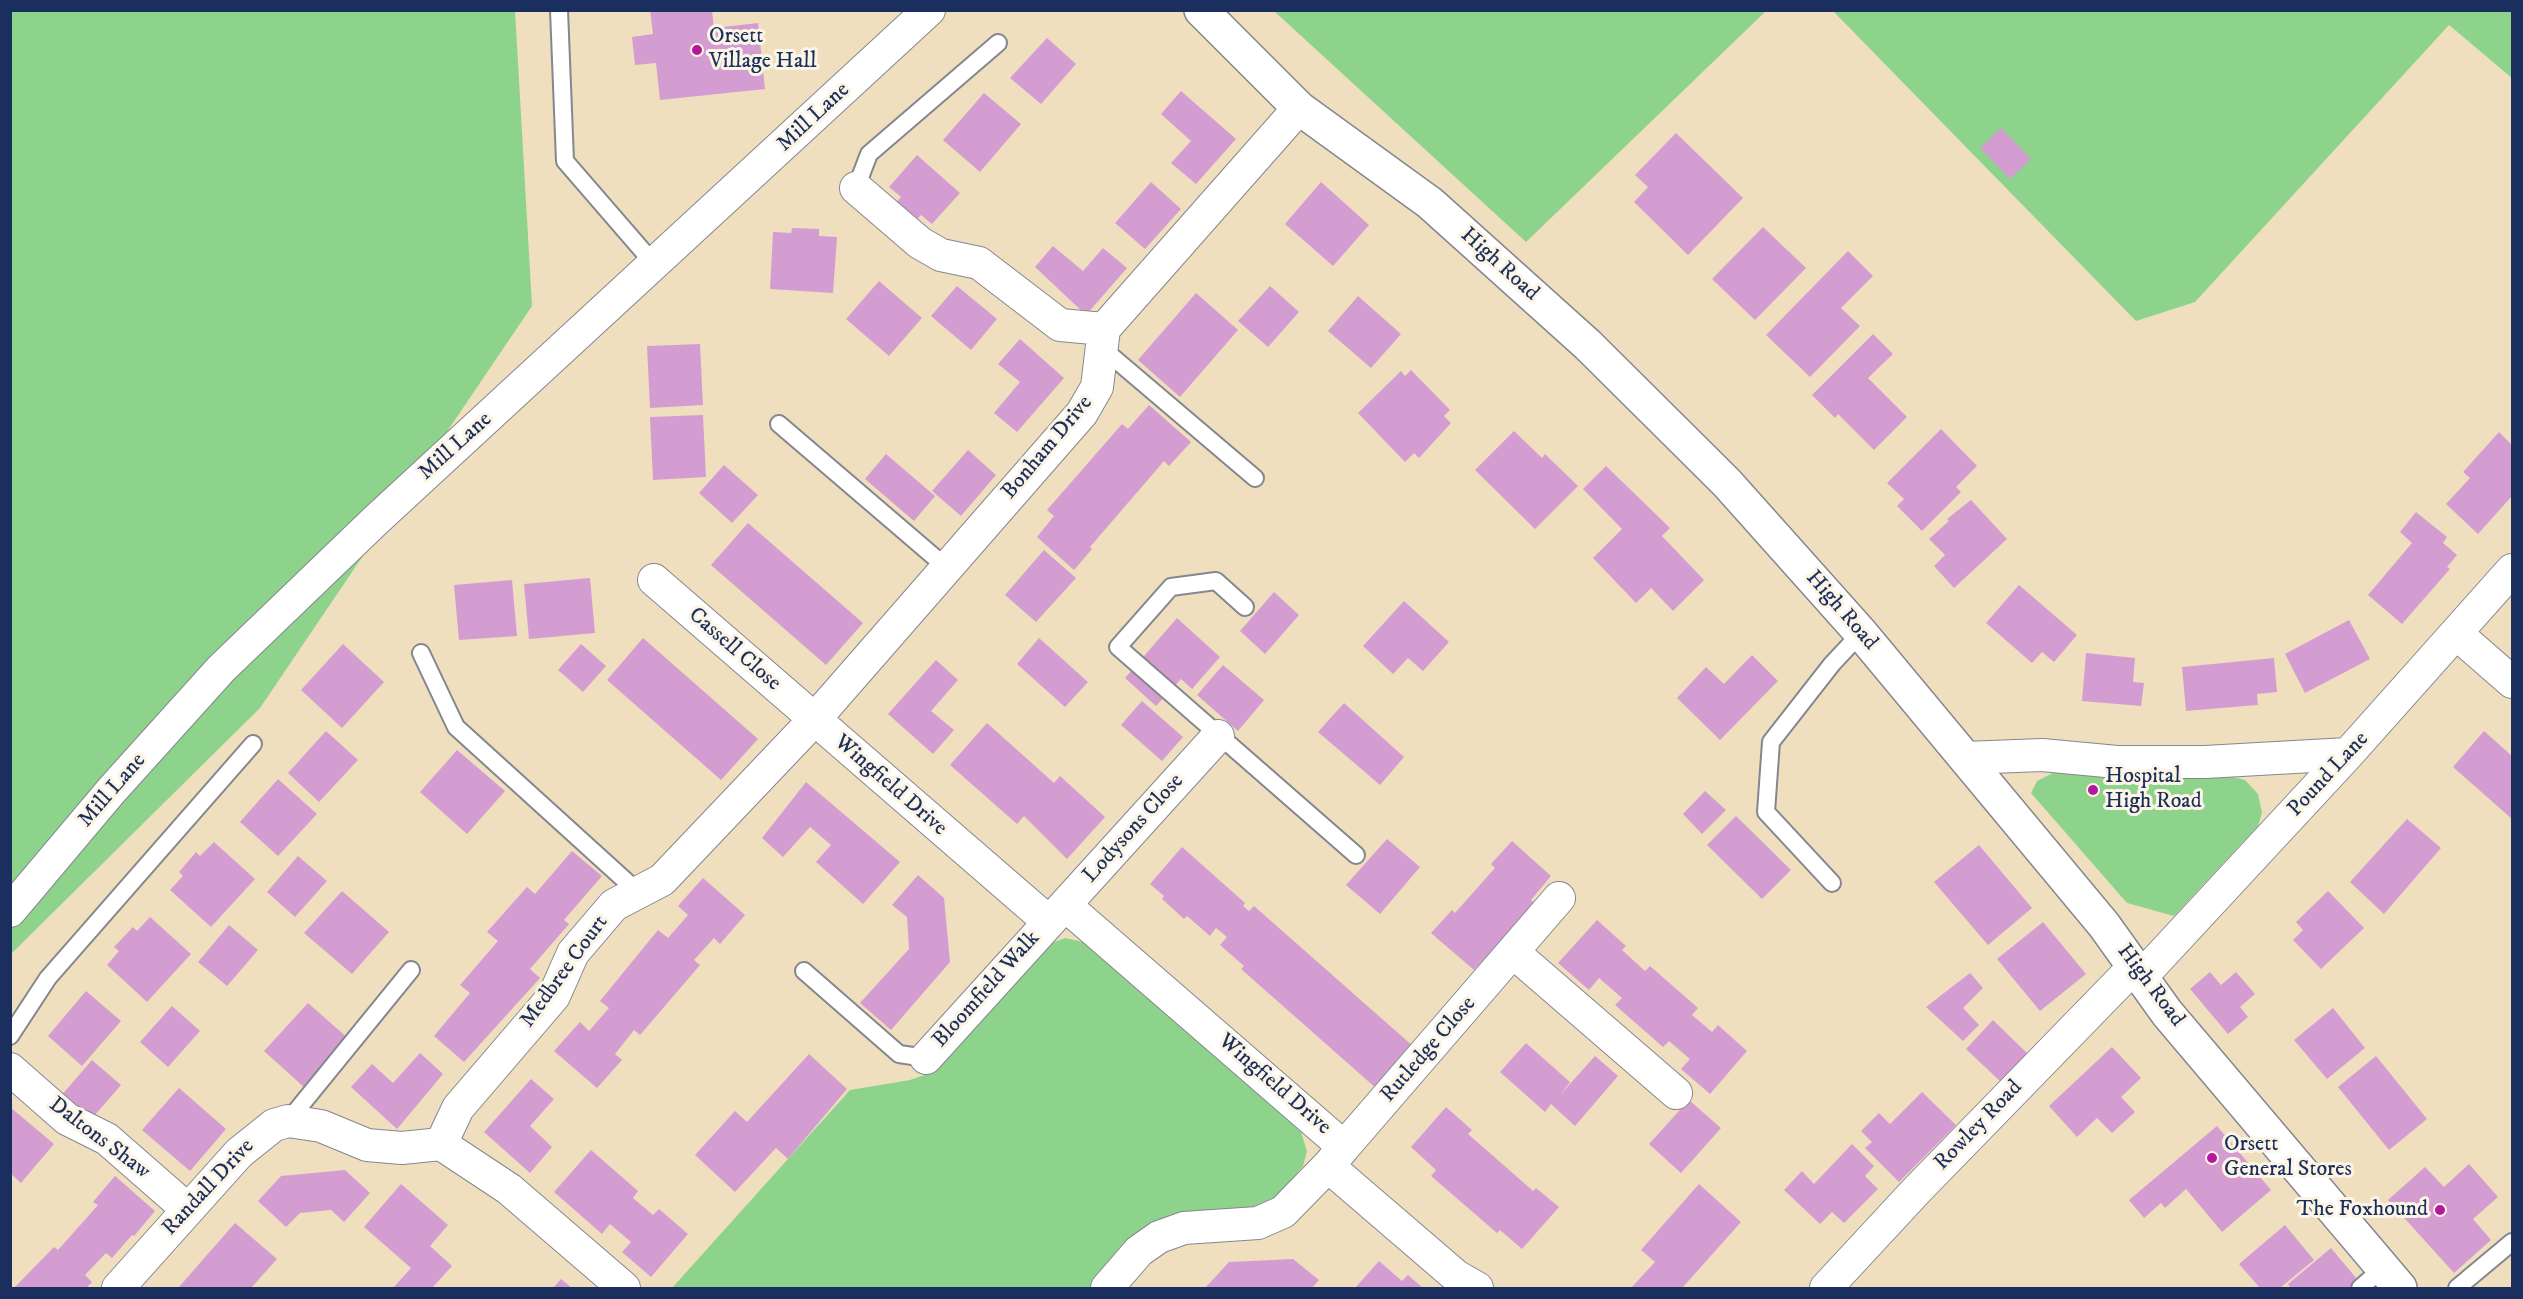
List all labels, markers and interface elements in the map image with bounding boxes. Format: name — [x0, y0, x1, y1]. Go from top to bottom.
place label: Orsett Village Hall — [709, 24, 817, 76]
marker: Orsett Village Hall — [690, 43, 704, 57]
street label: Mill Lane — [772, 78, 856, 158]
street label: High Road — [1454, 223, 1544, 307]
street label: Bonham Drive — [997, 391, 1099, 505]
street label: Mill Lane — [414, 407, 498, 487]
street label: High Road — [1799, 566, 1883, 656]
street label: Cassell Close — [682, 603, 786, 697]
street label: Pound Lane — [2283, 727, 2375, 823]
street label: Wingfield Drive — [828, 730, 952, 842]
street label: Mill Lane — [74, 749, 152, 833]
place label: Hospital High Road — [2105, 764, 2202, 816]
street label: Lodysons Close — [1078, 769, 1190, 889]
marker: Hospital High Road — [2086, 783, 2100, 797]
street label: Medbree Court — [515, 911, 615, 1033]
street label: Bloomfield Walk — [928, 926, 1046, 1054]
street label: High Road — [2110, 939, 2190, 1033]
street label: Rutledge Close — [1376, 992, 1482, 1108]
street label: Wingfield Drive — [1212, 1029, 1336, 1141]
street label: Rowley Road — [1929, 1075, 2029, 1177]
street label: Daltons Shaw — [43, 1092, 155, 1186]
place label: Orsett General Stores — [2224, 1132, 2352, 1184]
street label: Randall Drive — [158, 1134, 260, 1242]
marker: Orsett General Stores — [2205, 1151, 2219, 1165]
place label: The Foxhound — [2297, 1197, 2428, 1223]
marker: The Foxhound — [2433, 1203, 2447, 1217]

